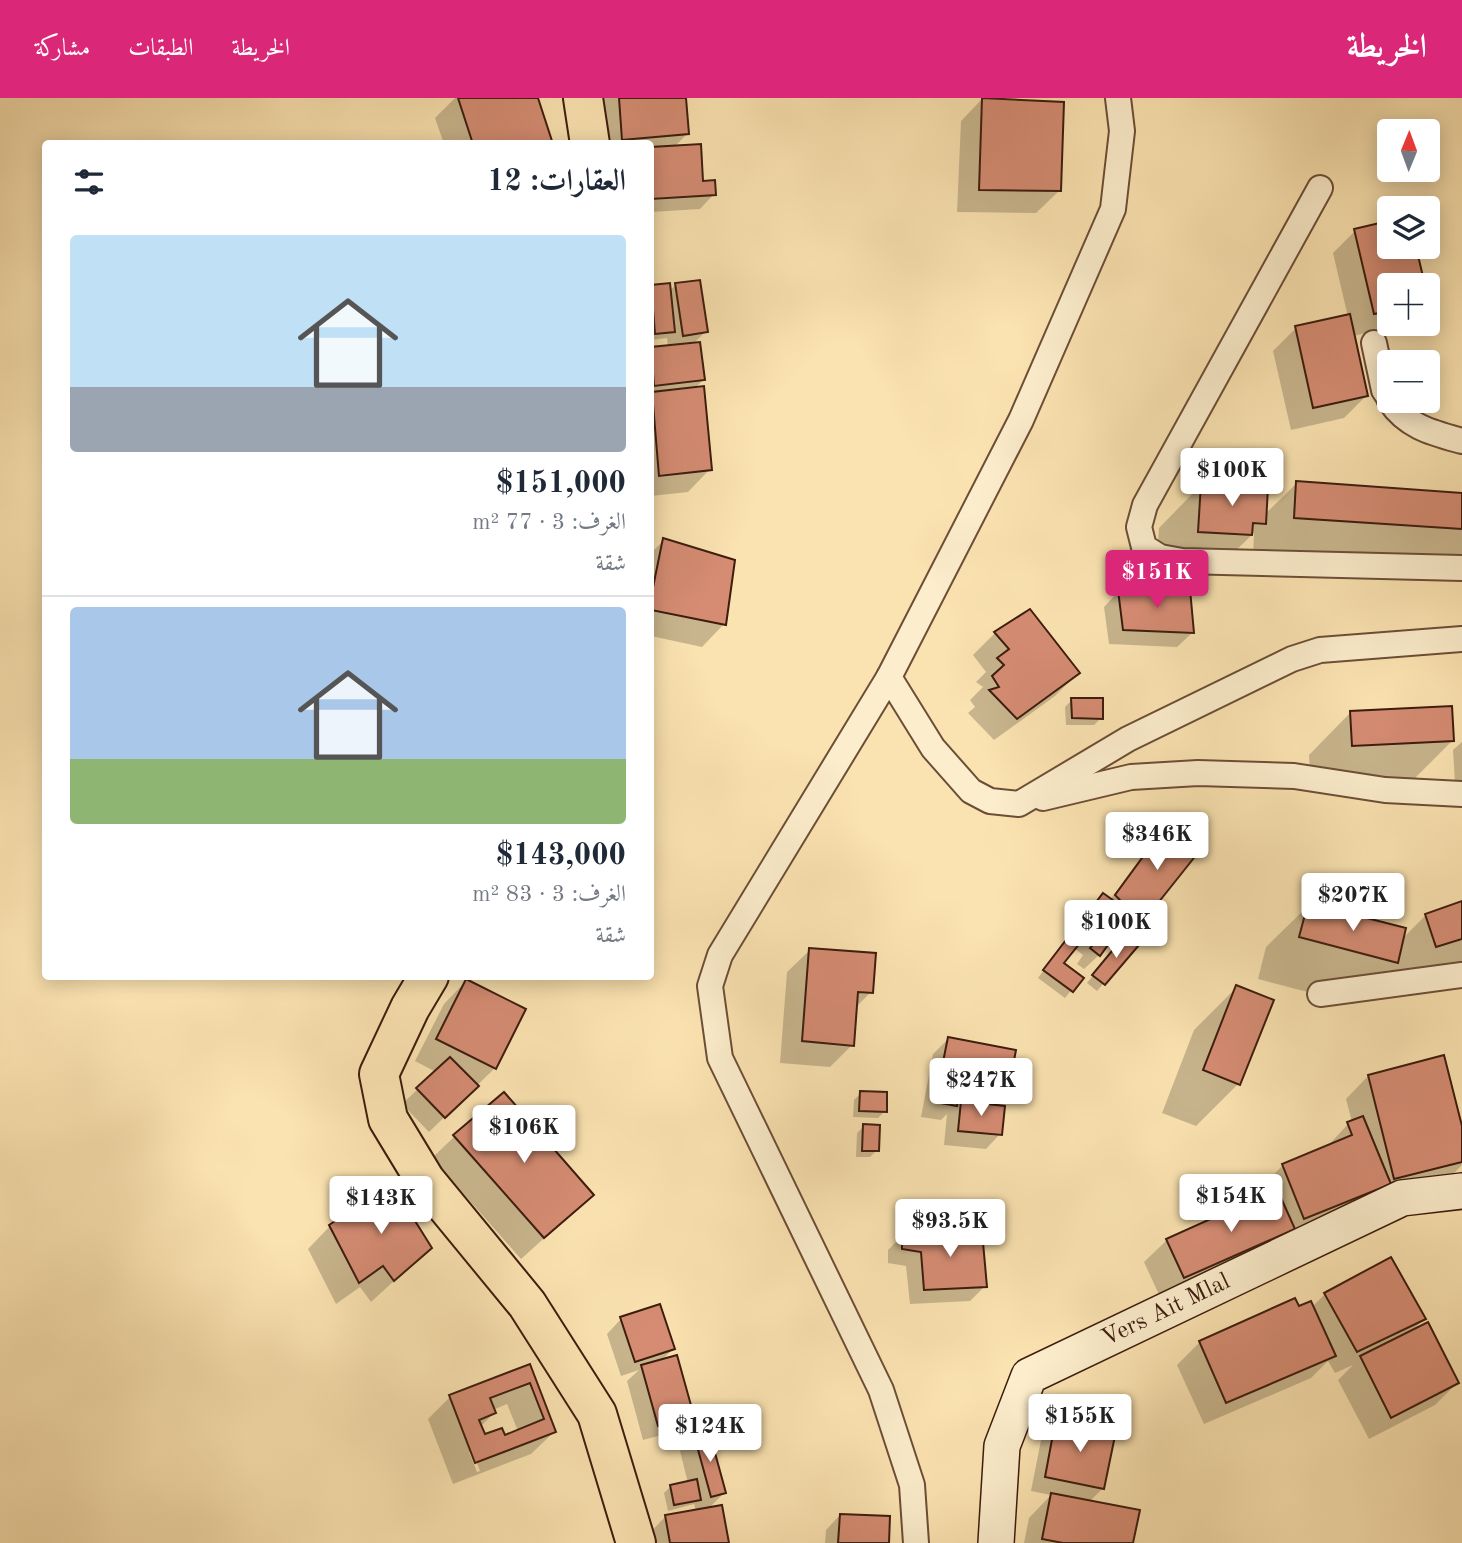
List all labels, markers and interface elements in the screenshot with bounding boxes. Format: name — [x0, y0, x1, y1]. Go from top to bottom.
text: الخريطة — [1347, 32, 1427, 65]
text: مشاركة — [35, 37, 90, 61]
text: الطبقات — [128, 37, 194, 61]
text: الخريطة — [232, 37, 290, 61]
north arrow — [1377, 119, 1440, 182]
map controls — [1377, 119, 1440, 413]
icon: filters — [70, 163, 108, 201]
text: العقارات: 12 — [487, 167, 626, 197]
button: layers — [1377, 196, 1440, 259]
button: + — [1377, 273, 1440, 336]
icon: home — [285, 280, 411, 406]
button: − — [1377, 350, 1440, 413]
pin: $100K — [1183, 448, 1281, 508]
text: $100K — [1196, 459, 1268, 482]
text: $151,000 — [496, 469, 626, 499]
text: الغرف: 3 · 77 m² — [472, 511, 626, 534]
pin: $151K — [1108, 550, 1206, 610]
text: شقة — [596, 552, 626, 575]
text: $151K — [1121, 561, 1193, 584]
icon: home — [285, 652, 411, 778]
pin: $346K — [1108, 812, 1206, 872]
text: $346K — [1121, 823, 1193, 846]
text: $143,000 — [496, 841, 626, 871]
pin: $207K — [1304, 874, 1402, 933]
text: الغرف: 3 · 83 m² — [472, 883, 626, 906]
text: $207K — [1317, 884, 1389, 907]
pin: $100K — [1067, 900, 1165, 960]
text: $100K — [1080, 911, 1152, 934]
text: شقة — [596, 924, 626, 947]
pin: $247K — [932, 1058, 1030, 1118]
text: $247K — [945, 1069, 1017, 1092]
pin: $106K — [475, 1105, 573, 1165]
text: $106K — [488, 1116, 560, 1139]
pin: $154K — [1182, 1174, 1280, 1234]
pin: $143K — [332, 1176, 430, 1236]
text: $154K — [1195, 1185, 1267, 1208]
text: $143K — [345, 1187, 417, 1210]
pin: $93.5K — [893, 1200, 1007, 1259]
text: $93.5K — [911, 1210, 989, 1233]
street label: Vers Ait Mlal — [1098, 1270, 1234, 1351]
pin: $155K — [1031, 1394, 1129, 1454]
pin: $124K — [661, 1404, 759, 1464]
text: $155K — [1044, 1405, 1116, 1428]
text: $124K — [674, 1415, 746, 1438]

